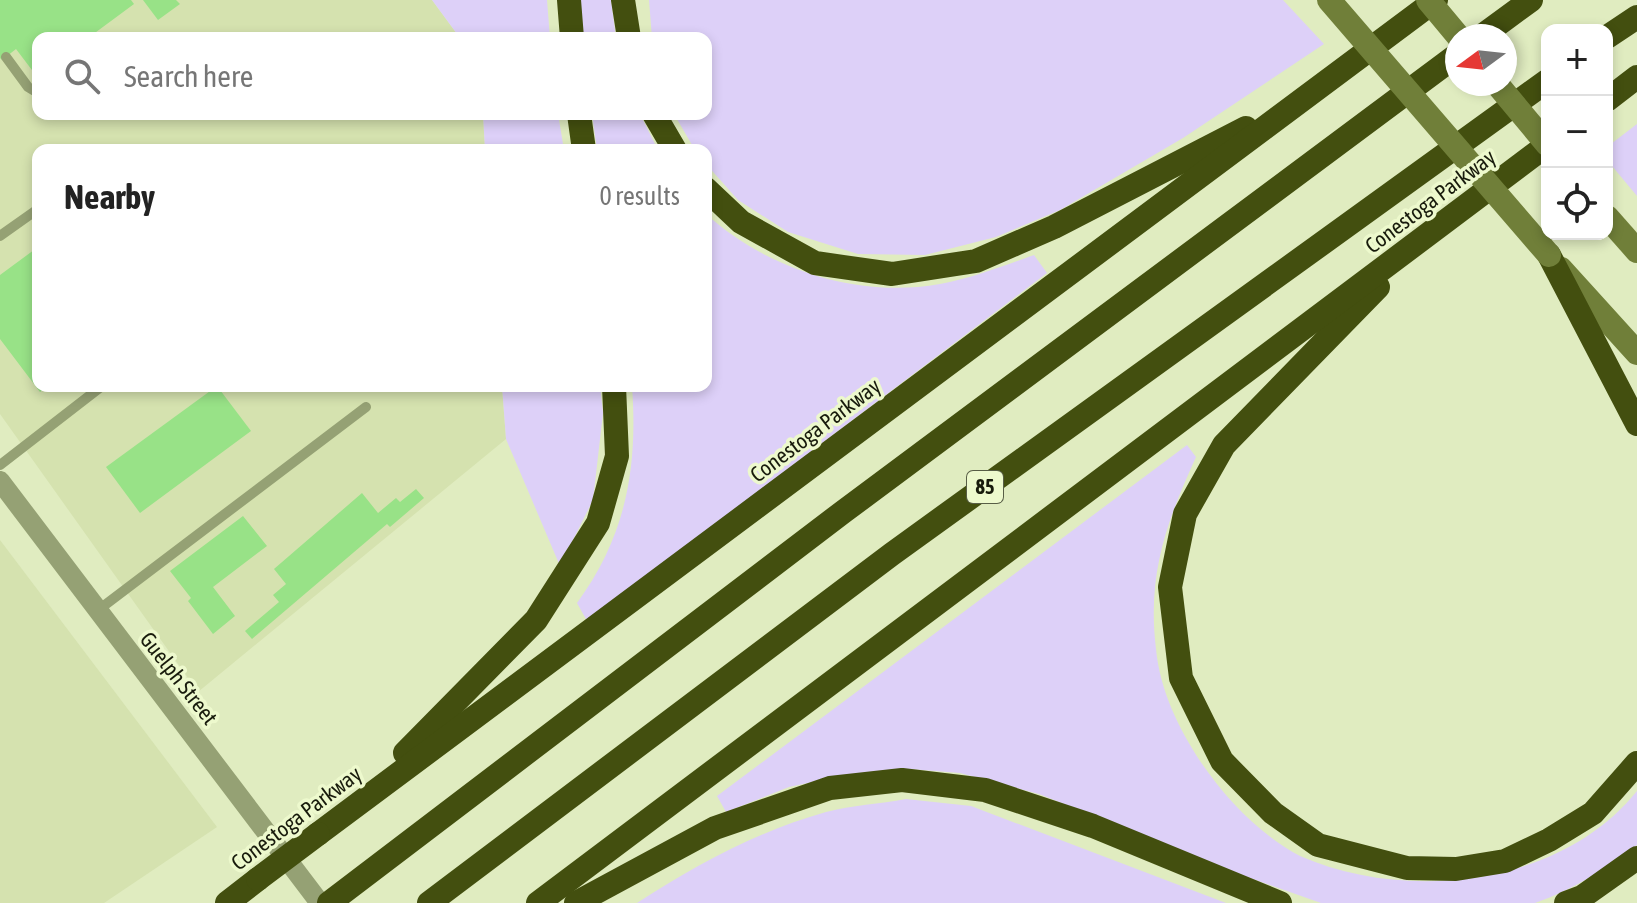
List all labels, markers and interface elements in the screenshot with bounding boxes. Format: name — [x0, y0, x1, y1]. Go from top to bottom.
north arrow — [1445, 24, 1517, 96]
map controls — [1541, 24, 1613, 240]
button: + — [1541, 24, 1613, 96]
search box — [32, 32, 712, 120]
icon: search — [60, 54, 104, 98]
text: Search here — [124, 59, 253, 93]
button: − — [1541, 96, 1613, 168]
street label: Conestoga Parkway — [1360, 144, 1500, 258]
button: locate — [1541, 168, 1613, 240]
text: Nearby — [64, 177, 155, 216]
text: 0 results — [599, 181, 680, 211]
street label: Conestoga Parkway — [745, 373, 885, 487]
road number: 85 — [967, 471, 1003, 503]
street label: Guelph Street — [135, 626, 223, 730]
street label: Conestoga Parkway — [226, 761, 366, 875]

